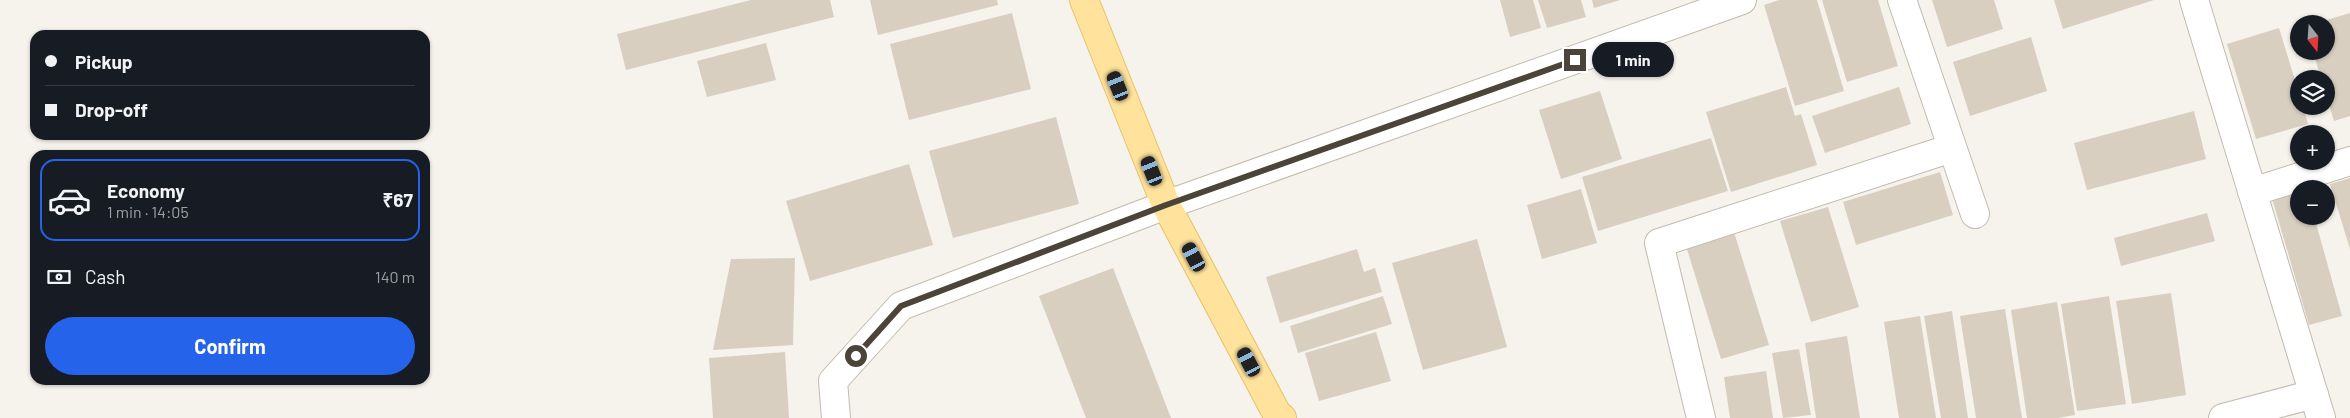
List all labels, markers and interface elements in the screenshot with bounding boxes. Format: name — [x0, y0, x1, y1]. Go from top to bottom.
north arrow — [2290, 15, 2335, 60]
map controls — [2290, 15, 2335, 225]
callout: 1 min — [1592, 42, 1675, 78]
route end — [1564, 49, 1586, 71]
text: Pickup — [75, 50, 133, 73]
text: 1 min — [1615, 50, 1651, 69]
car — [1105, 69, 1130, 103]
button: layers — [2290, 70, 2335, 115]
text: Drop-off — [75, 98, 148, 121]
button: + — [2290, 125, 2335, 170]
car — [1139, 154, 1164, 188]
icon: car — [47, 178, 92, 223]
text: Economy — [107, 179, 185, 202]
button: − — [2290, 180, 2335, 225]
text: ₹67 — [383, 188, 413, 211]
text: 1 min · 14:05 — [107, 202, 189, 221]
car — [1180, 240, 1207, 274]
icon: cash — [45, 263, 73, 291]
text: Cash — [85, 265, 126, 288]
text: 140 m — [375, 267, 415, 286]
button: Confirm — [45, 317, 415, 375]
route start — [845, 345, 867, 367]
car — [1235, 345, 1262, 379]

